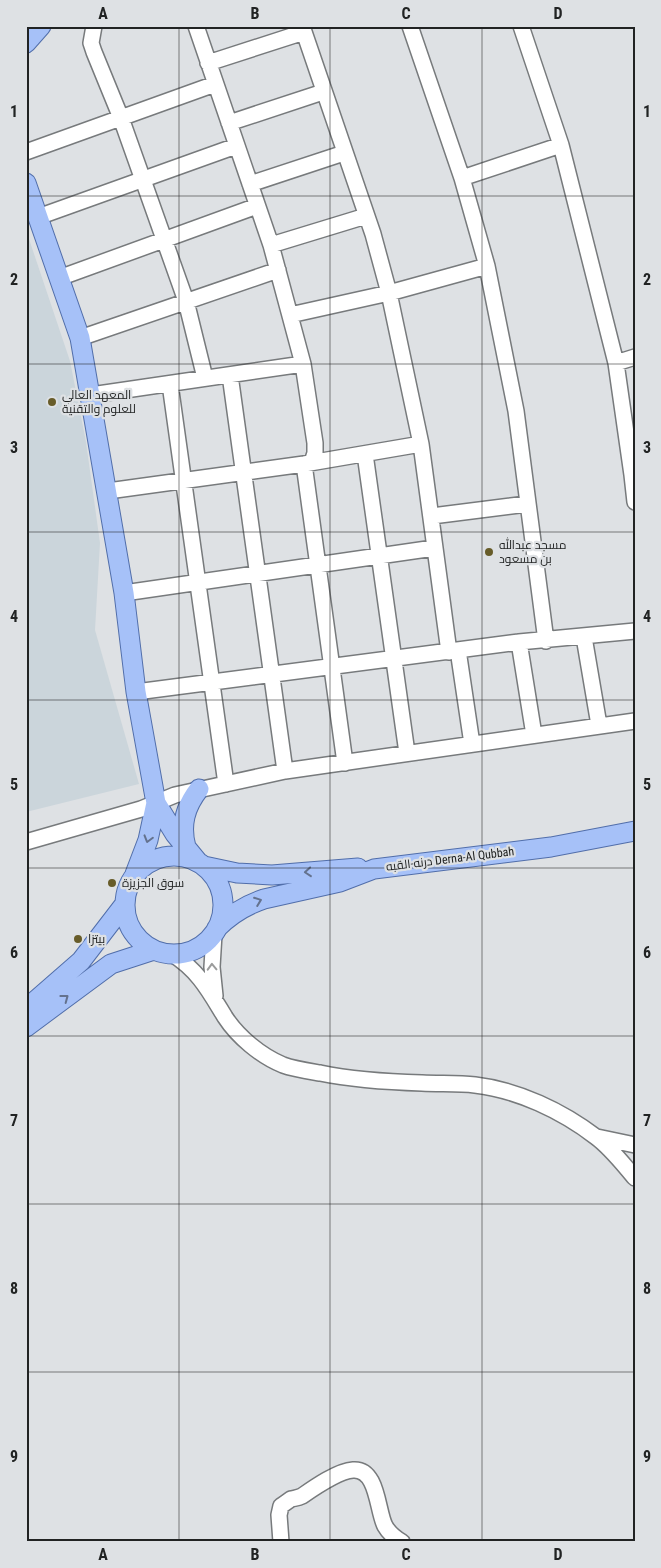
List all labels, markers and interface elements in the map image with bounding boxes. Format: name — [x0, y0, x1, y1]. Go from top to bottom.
text: A — [98, 4, 108, 23]
text: B — [251, 4, 260, 23]
text: C — [401, 4, 411, 23]
text: D — [553, 4, 563, 23]
text: 1 — [10, 102, 18, 121]
text: 1 — [643, 102, 651, 121]
text: 2 — [10, 270, 18, 289]
text: 2 — [643, 270, 651, 289]
place label: المعهد العالي للعلوم والتقنية — [62, 388, 136, 417]
marker: المعهد العالي للعلوم والتقنية — [46, 396, 58, 408]
text: 3 — [10, 438, 18, 457]
text: 3 — [643, 438, 651, 457]
place label: مسجد عبدالله بن مسعود — [499, 537, 566, 566]
marker: مسجد عبدالله بن مسعود — [483, 546, 495, 558]
text: 4 — [10, 607, 18, 626]
text: 4 — [643, 607, 651, 626]
text: 5 — [10, 775, 18, 794]
text: 5 — [643, 775, 651, 794]
one-way arrow — [144, 834, 154, 843]
street label: درنه-القبه Derna-Al Qubbah — [385, 844, 515, 874]
one-way arrow — [304, 866, 312, 877]
place label: سوق الجزيزة — [122, 876, 184, 890]
marker: سوق الجزيزة — [106, 877, 118, 889]
one-way arrow — [253, 897, 261, 907]
place label: بيتزا — [88, 932, 105, 946]
marker: بيتزا — [72, 933, 84, 945]
text: 6 — [10, 943, 18, 962]
text: 6 — [643, 943, 651, 962]
one-way arrow — [207, 963, 218, 971]
one-way arrow — [59, 995, 68, 1003]
text: 7 — [10, 1111, 18, 1130]
text: 7 — [643, 1111, 651, 1130]
text: 8 — [10, 1279, 18, 1298]
text: 8 — [643, 1279, 651, 1298]
text: 9 — [10, 1447, 18, 1466]
text: 9 — [643, 1447, 651, 1466]
text: A — [98, 1545, 108, 1564]
text: B — [251, 1545, 260, 1564]
text: C — [401, 1545, 411, 1564]
text: D — [553, 1545, 563, 1564]

